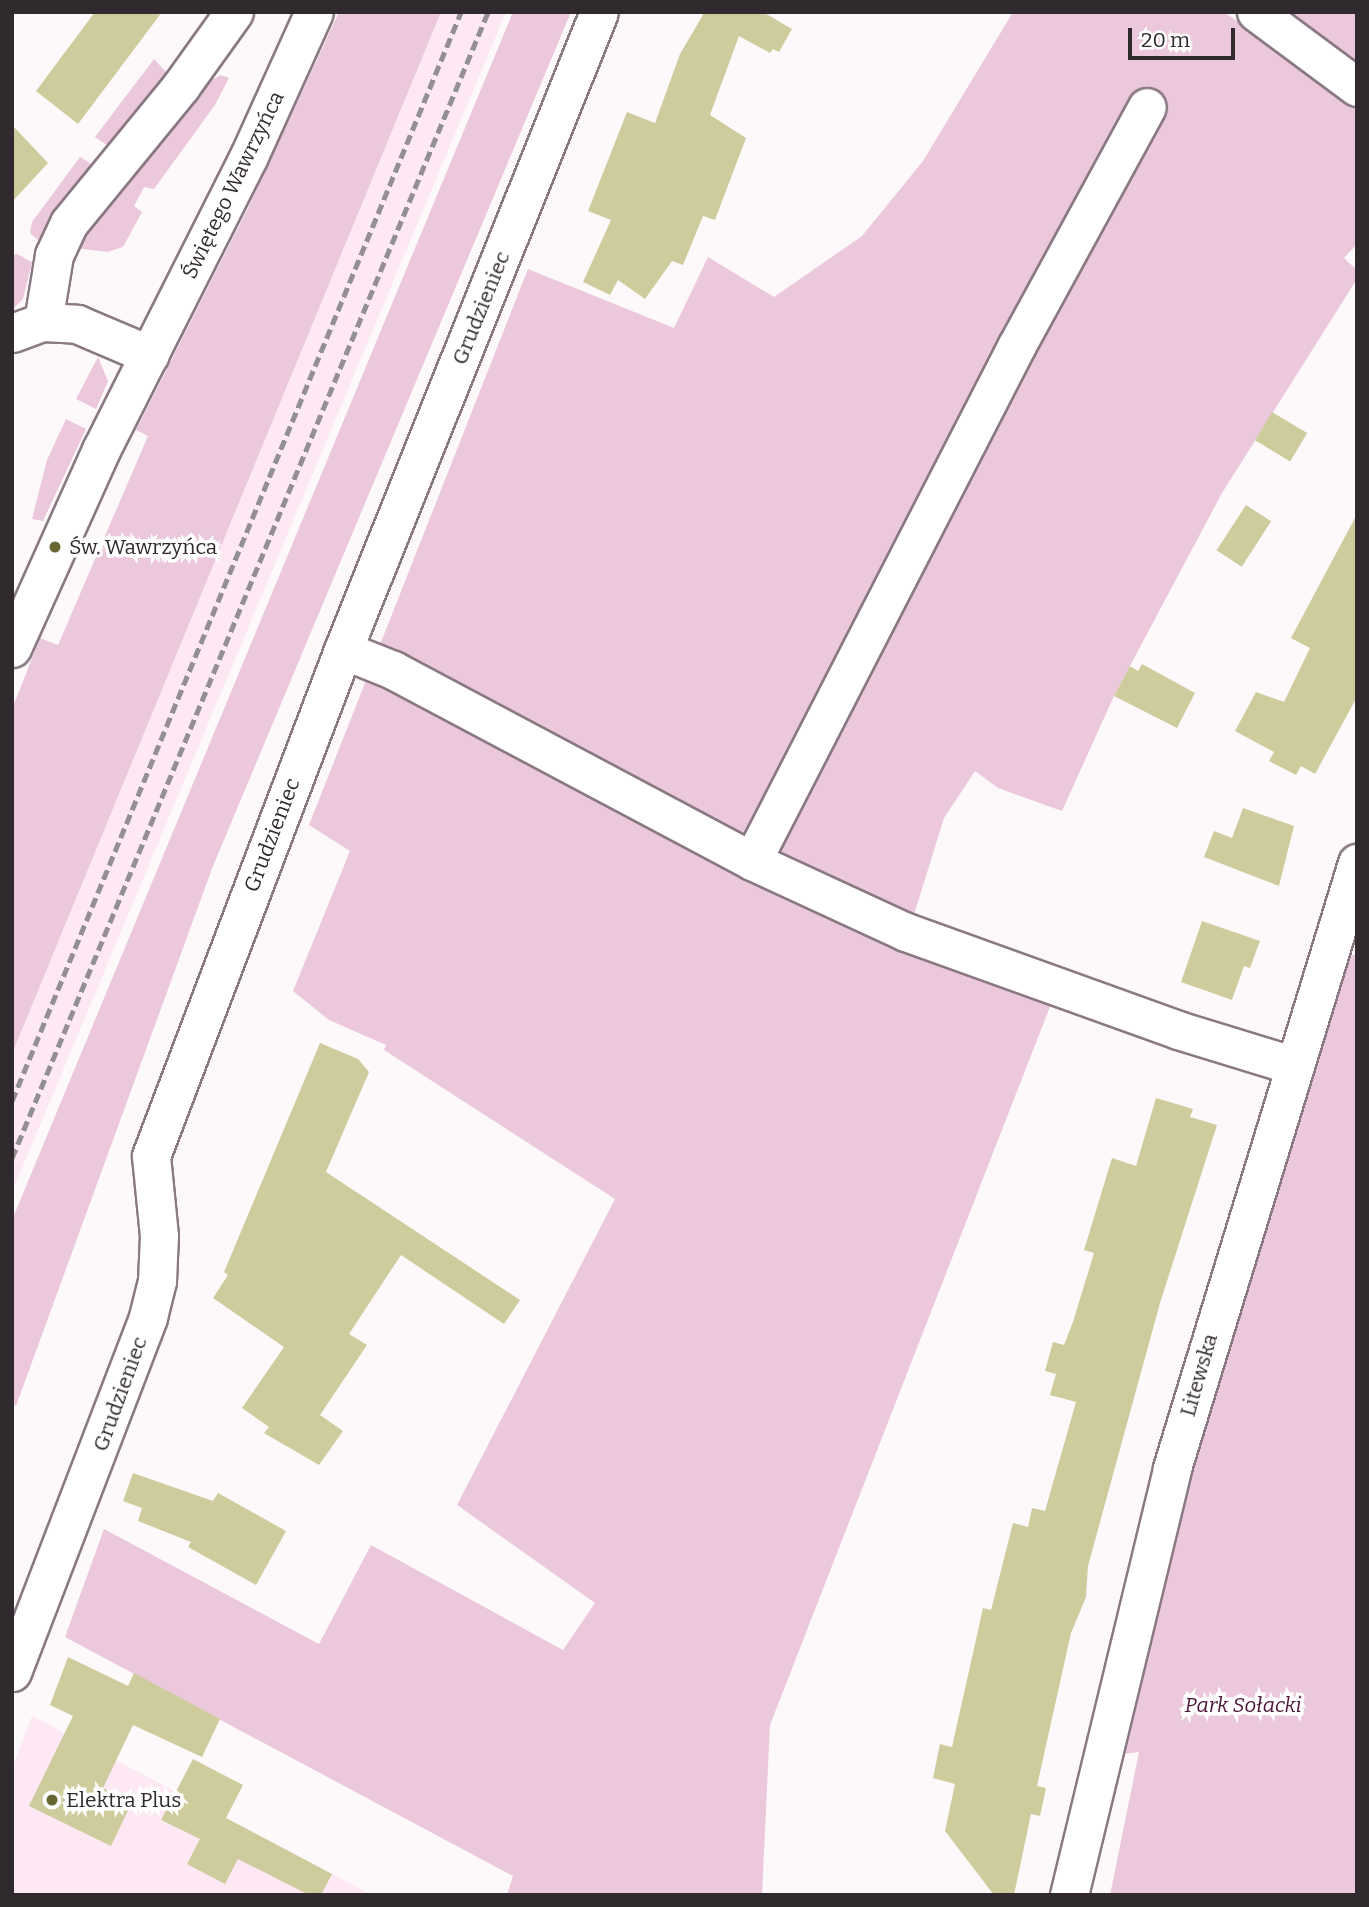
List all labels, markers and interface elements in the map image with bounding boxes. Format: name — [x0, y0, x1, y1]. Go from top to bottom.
scale bar — [1131, 14, 1238, 58]
text: 20 m — [1141, 27, 1190, 53]
street label: Świętego Wawrzyńca — [177, 87, 289, 283]
street label: Grudzieniec — [447, 248, 515, 368]
place label: Św. Wawrzyńca — [69, 534, 217, 560]
marker: Św. Wawrzyńca — [47, 539, 63, 555]
street label: Grudzieniec — [239, 775, 305, 895]
street label: Litewska — [1175, 1331, 1223, 1419]
street label: Grudzieniec — [88, 1333, 152, 1455]
park label: Park Sołacki — [1185, 1692, 1301, 1718]
place label: Elektra Plus — [66, 1787, 181, 1813]
marker: Elektra Plus — [44, 1792, 60, 1808]

